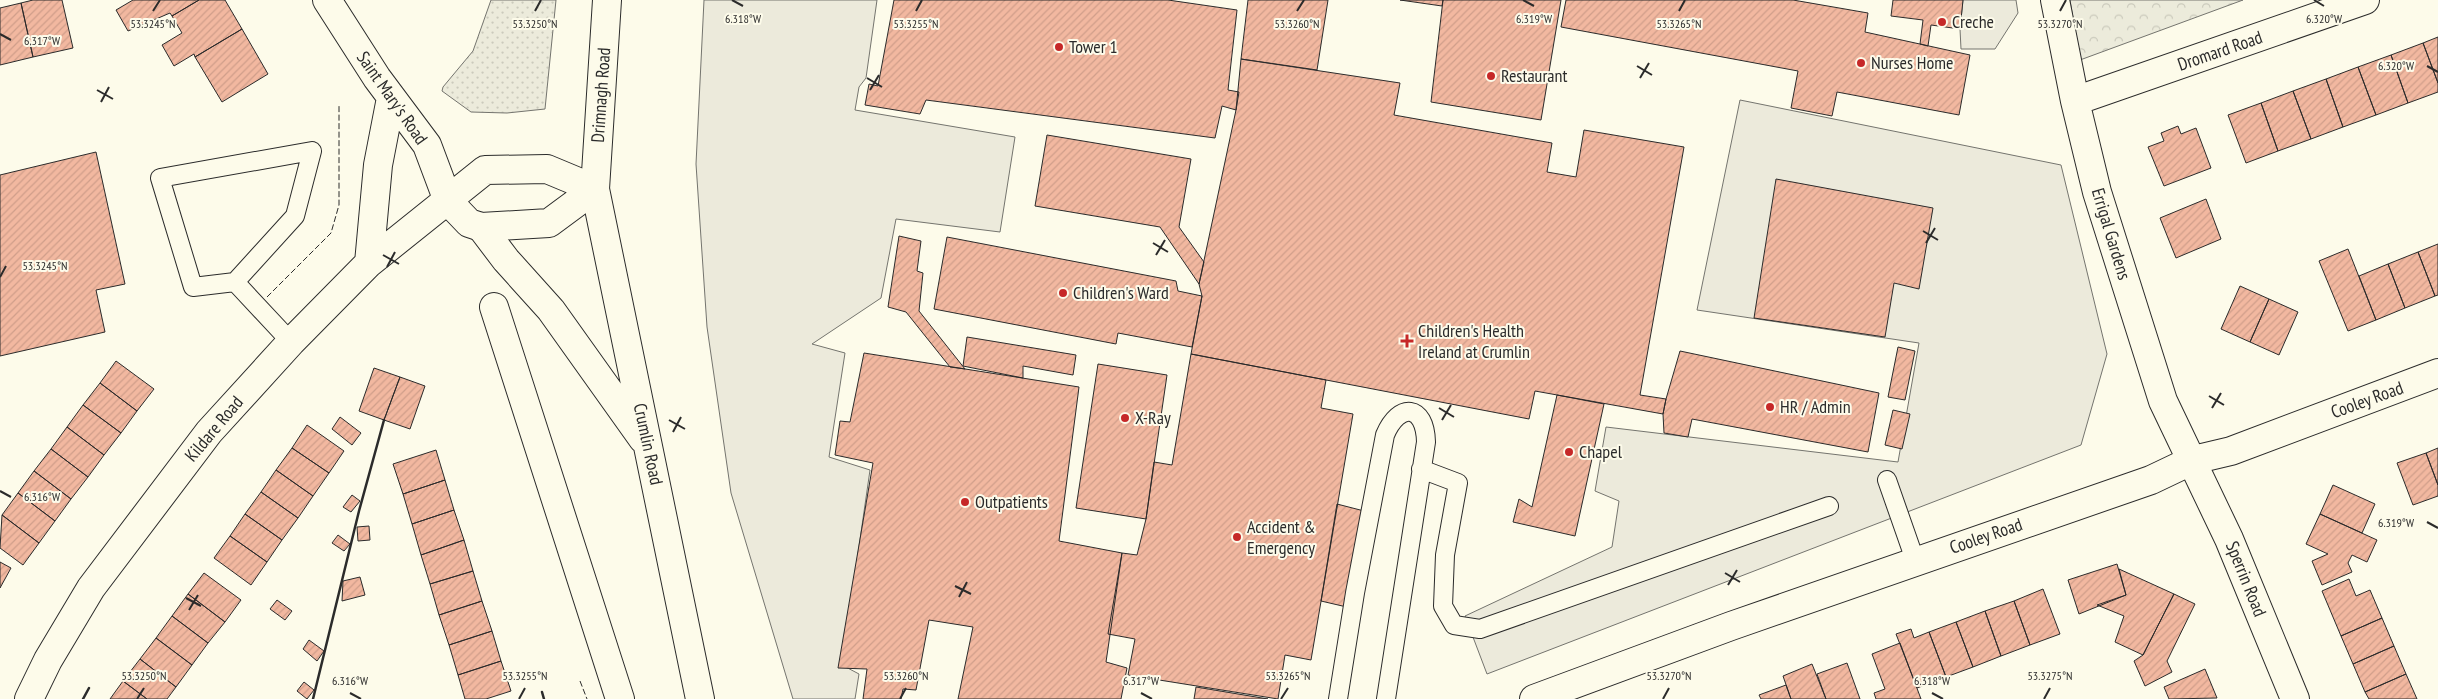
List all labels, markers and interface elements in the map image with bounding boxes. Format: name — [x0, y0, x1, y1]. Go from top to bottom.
place label: Creche — [1952, 10, 1994, 33]
text: 6.318°W — [725, 11, 761, 26]
text: 6.319°W — [1516, 11, 1552, 26]
text: 6.320°W — [2306, 11, 2342, 26]
text: 53.3245°N — [130, 16, 176, 31]
text: 53.3250°N — [512, 16, 558, 31]
text: 53.3255°N — [893, 16, 939, 31]
text: 53.3260°N — [1274, 16, 1320, 31]
text: 53.3265°N — [1656, 16, 1702, 31]
marker: Creche — [1936, 16, 1948, 28]
text: 53.3270°N — [2037, 16, 2083, 31]
street label: Dromard Road — [2174, 25, 2265, 76]
text: 6.317°W — [24, 33, 60, 48]
place label: Tower 1 — [1069, 35, 1118, 58]
marker: Tower 1 — [1053, 41, 1065, 53]
street label: Saint Mary's Road — [352, 47, 433, 149]
street label: Drimnagh Road — [586, 47, 615, 143]
place label: Nurses Home — [1871, 51, 1953, 74]
marker: Nurses Home — [1855, 57, 1867, 69]
text: 6.320°W — [2378, 58, 2414, 73]
place label: Restaurant — [1501, 64, 1567, 87]
marker: Restaurant — [1485, 70, 1497, 82]
street label: Errigal Gardens — [2087, 185, 2136, 282]
text: 53.3245°N — [22, 258, 68, 273]
place label: Children's Ward — [1073, 281, 1169, 304]
marker: Children's Ward — [1057, 287, 1069, 299]
place label: Children's Health Ireland at Crumlin — [1418, 319, 1530, 363]
marker: Children's Health Ireland at Crumlin — [1400, 334, 1414, 348]
street label: Cooley Road — [2327, 376, 2406, 423]
street label: Kildare Road — [179, 391, 248, 466]
place label: HR / Admin — [1780, 395, 1851, 418]
street label: Crumlin Road — [629, 401, 668, 487]
marker: HR / Admin — [1764, 401, 1776, 413]
place label: X-Ray — [1135, 406, 1171, 429]
marker: X-Ray — [1119, 412, 1131, 424]
place label: Chapel — [1579, 440, 1623, 463]
marker: Chapel — [1563, 446, 1575, 458]
text: 6.316°W — [24, 489, 60, 504]
place label: Outpatients — [975, 490, 1048, 513]
marker: Outpatients — [959, 496, 971, 508]
street label: Cooley Road — [1946, 512, 2025, 559]
place label: Accident & Emergency — [1247, 515, 1315, 559]
text: 6.319°W — [2378, 515, 2414, 530]
marker: Accident & Emergency — [1231, 531, 1243, 543]
street label: Sperrin Road — [2221, 538, 2272, 620]
text: 53.3250°N — [121, 668, 167, 683]
text: 53.3255°N — [502, 668, 548, 683]
text: 53.3260°N — [883, 668, 929, 683]
text: 53.3265°N — [1265, 668, 1311, 683]
text: 53.3270°N — [1646, 668, 1692, 683]
text: 53.3275°N — [2027, 668, 2073, 683]
text: 6.316°W — [332, 673, 368, 688]
text: 6.317°W — [1123, 673, 1159, 688]
text: 6.318°W — [1914, 673, 1950, 688]

